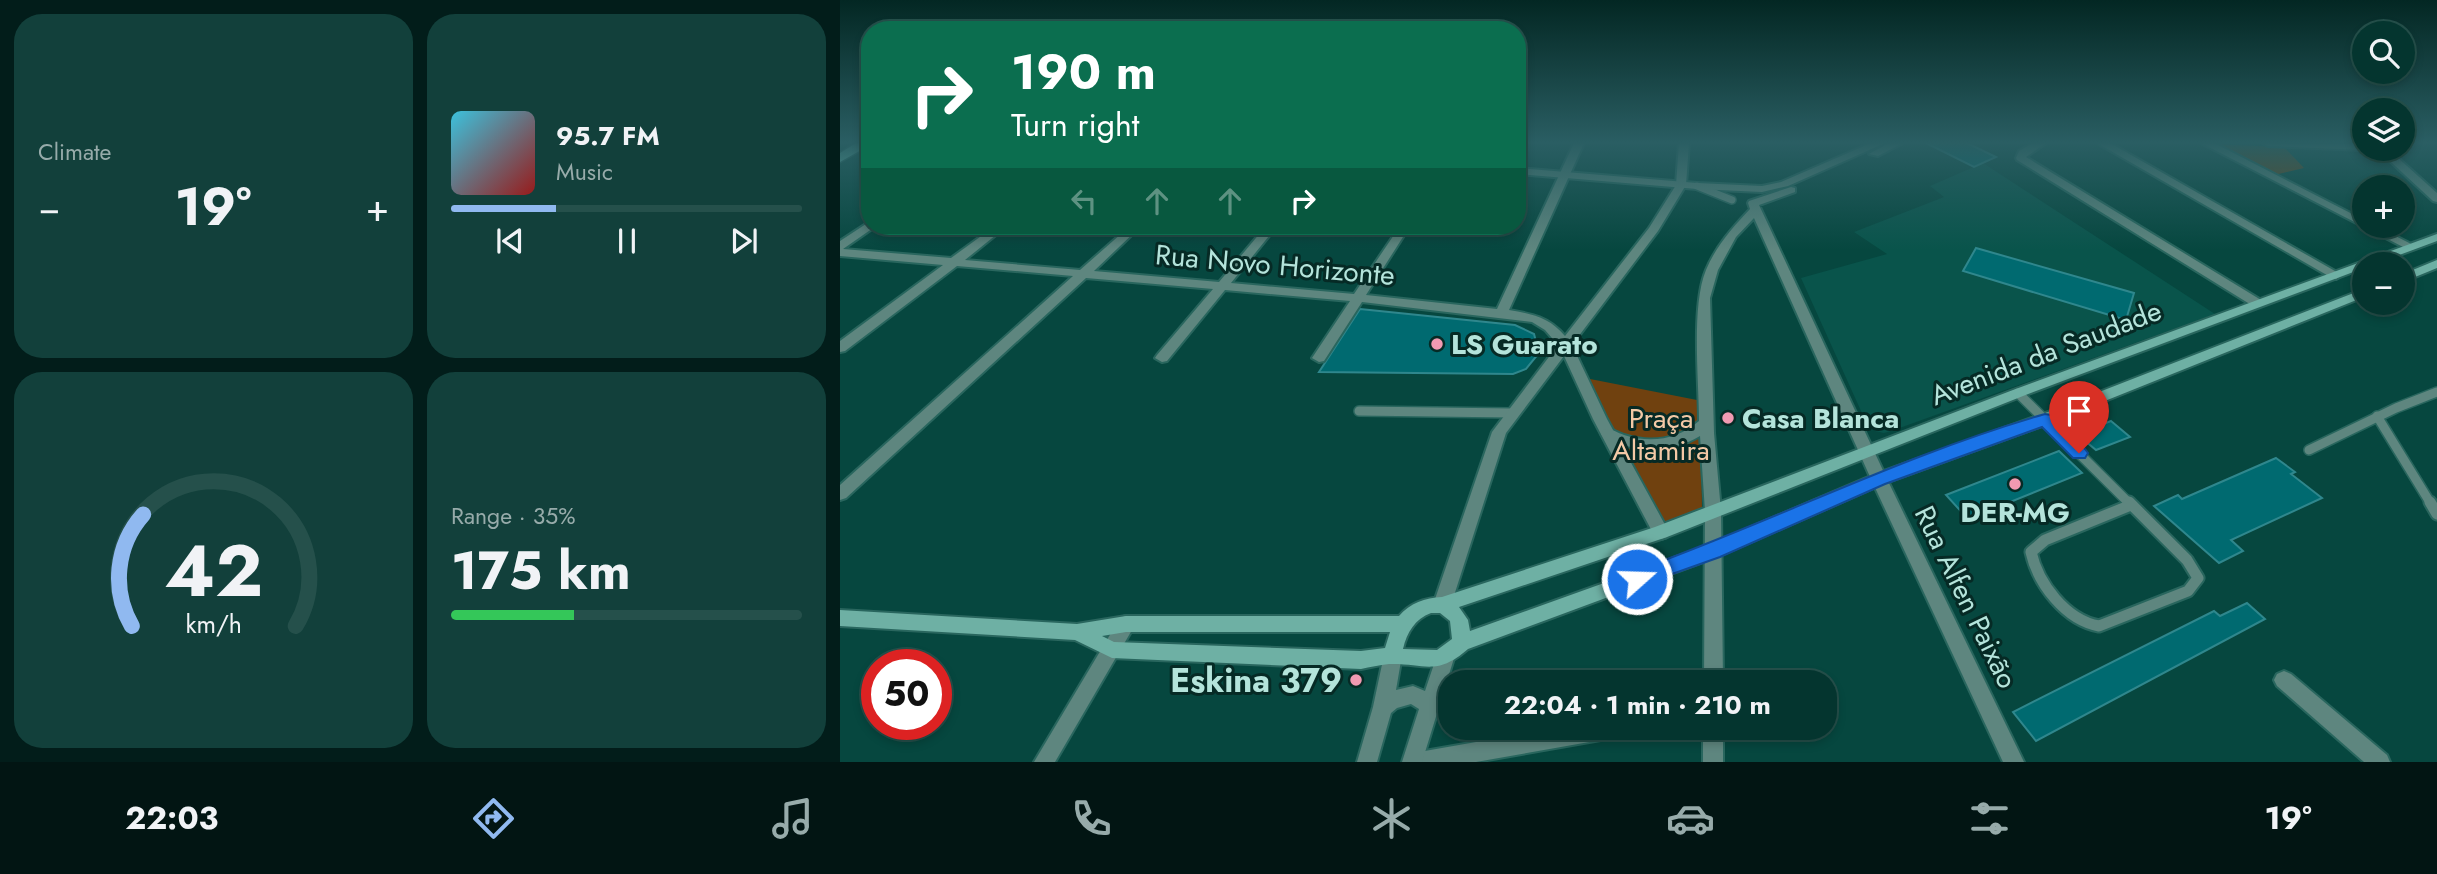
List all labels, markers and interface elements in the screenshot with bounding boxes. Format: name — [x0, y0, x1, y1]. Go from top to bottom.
map controls — [2352, 21, 2415, 315]
button: search — [2352, 21, 2415, 84]
text: 190 m — [1011, 37, 1156, 107]
icon: right — [896, 49, 987, 140]
button: layers — [2352, 98, 2415, 161]
text: Turn right — [1011, 102, 1140, 148]
text: 95.7 FM — [556, 117, 660, 155]
text: Climate — [38, 135, 111, 169]
text: Music — [556, 155, 613, 189]
text: 19° — [175, 169, 251, 245]
button: + — [2352, 175, 2415, 238]
text: − — [38, 180, 60, 235]
text: + — [366, 180, 389, 235]
icon: left — [1065, 182, 1103, 220]
icon: ahead — [1138, 182, 1176, 220]
icon: ahead — [1211, 182, 1249, 220]
icon: right — [1284, 182, 1322, 220]
icon: previous — [491, 222, 529, 260]
icon: pause — [608, 222, 646, 260]
icon: next — [725, 222, 763, 260]
street label: Rua Novo Horizonte — [1154, 234, 1396, 296]
button: − — [2352, 252, 2415, 315]
street label: Avenida da Saudade — [1925, 290, 2167, 416]
place label: LS Guarato — [1451, 324, 1598, 365]
marker: LS Guarato — [1429, 336, 1445, 352]
pin — [2049, 381, 2109, 453]
icon: arrive — [2060, 392, 2098, 430]
park label: Praça Altamira — [1612, 398, 1710, 471]
place label: Casa Blanca — [1742, 398, 1899, 439]
marker: Casa Blanca — [1720, 410, 1736, 426]
marker: DER-MG — [2007, 476, 2023, 492]
place label: DER-MG — [1960, 492, 2070, 533]
text: Range · 35% — [451, 499, 575, 533]
street label: Rua Alfen Paixão — [1904, 499, 2028, 695]
text: 42 — [164, 518, 263, 623]
text: 175 km — [451, 533, 631, 609]
position arrow — [1600, 542, 1674, 616]
text: km/h — [185, 606, 242, 642]
speed limit sign: 50 — [861, 649, 952, 740]
place label: Eskina 379 — [1170, 657, 1342, 704]
marker: Eskina 379 — [1348, 672, 1364, 688]
text: 22:04 · 1 min · 210 m — [1504, 686, 1771, 724]
icon: directions — [469, 794, 518, 843]
icon: music — [768, 794, 817, 843]
icon: phone — [1067, 794, 1116, 843]
icon: climate — [1367, 794, 1416, 843]
icon: car — [1666, 794, 1715, 843]
icon: filters — [1965, 794, 2014, 843]
text: 22:03 — [125, 795, 219, 841]
text: 19° — [2265, 795, 2312, 841]

